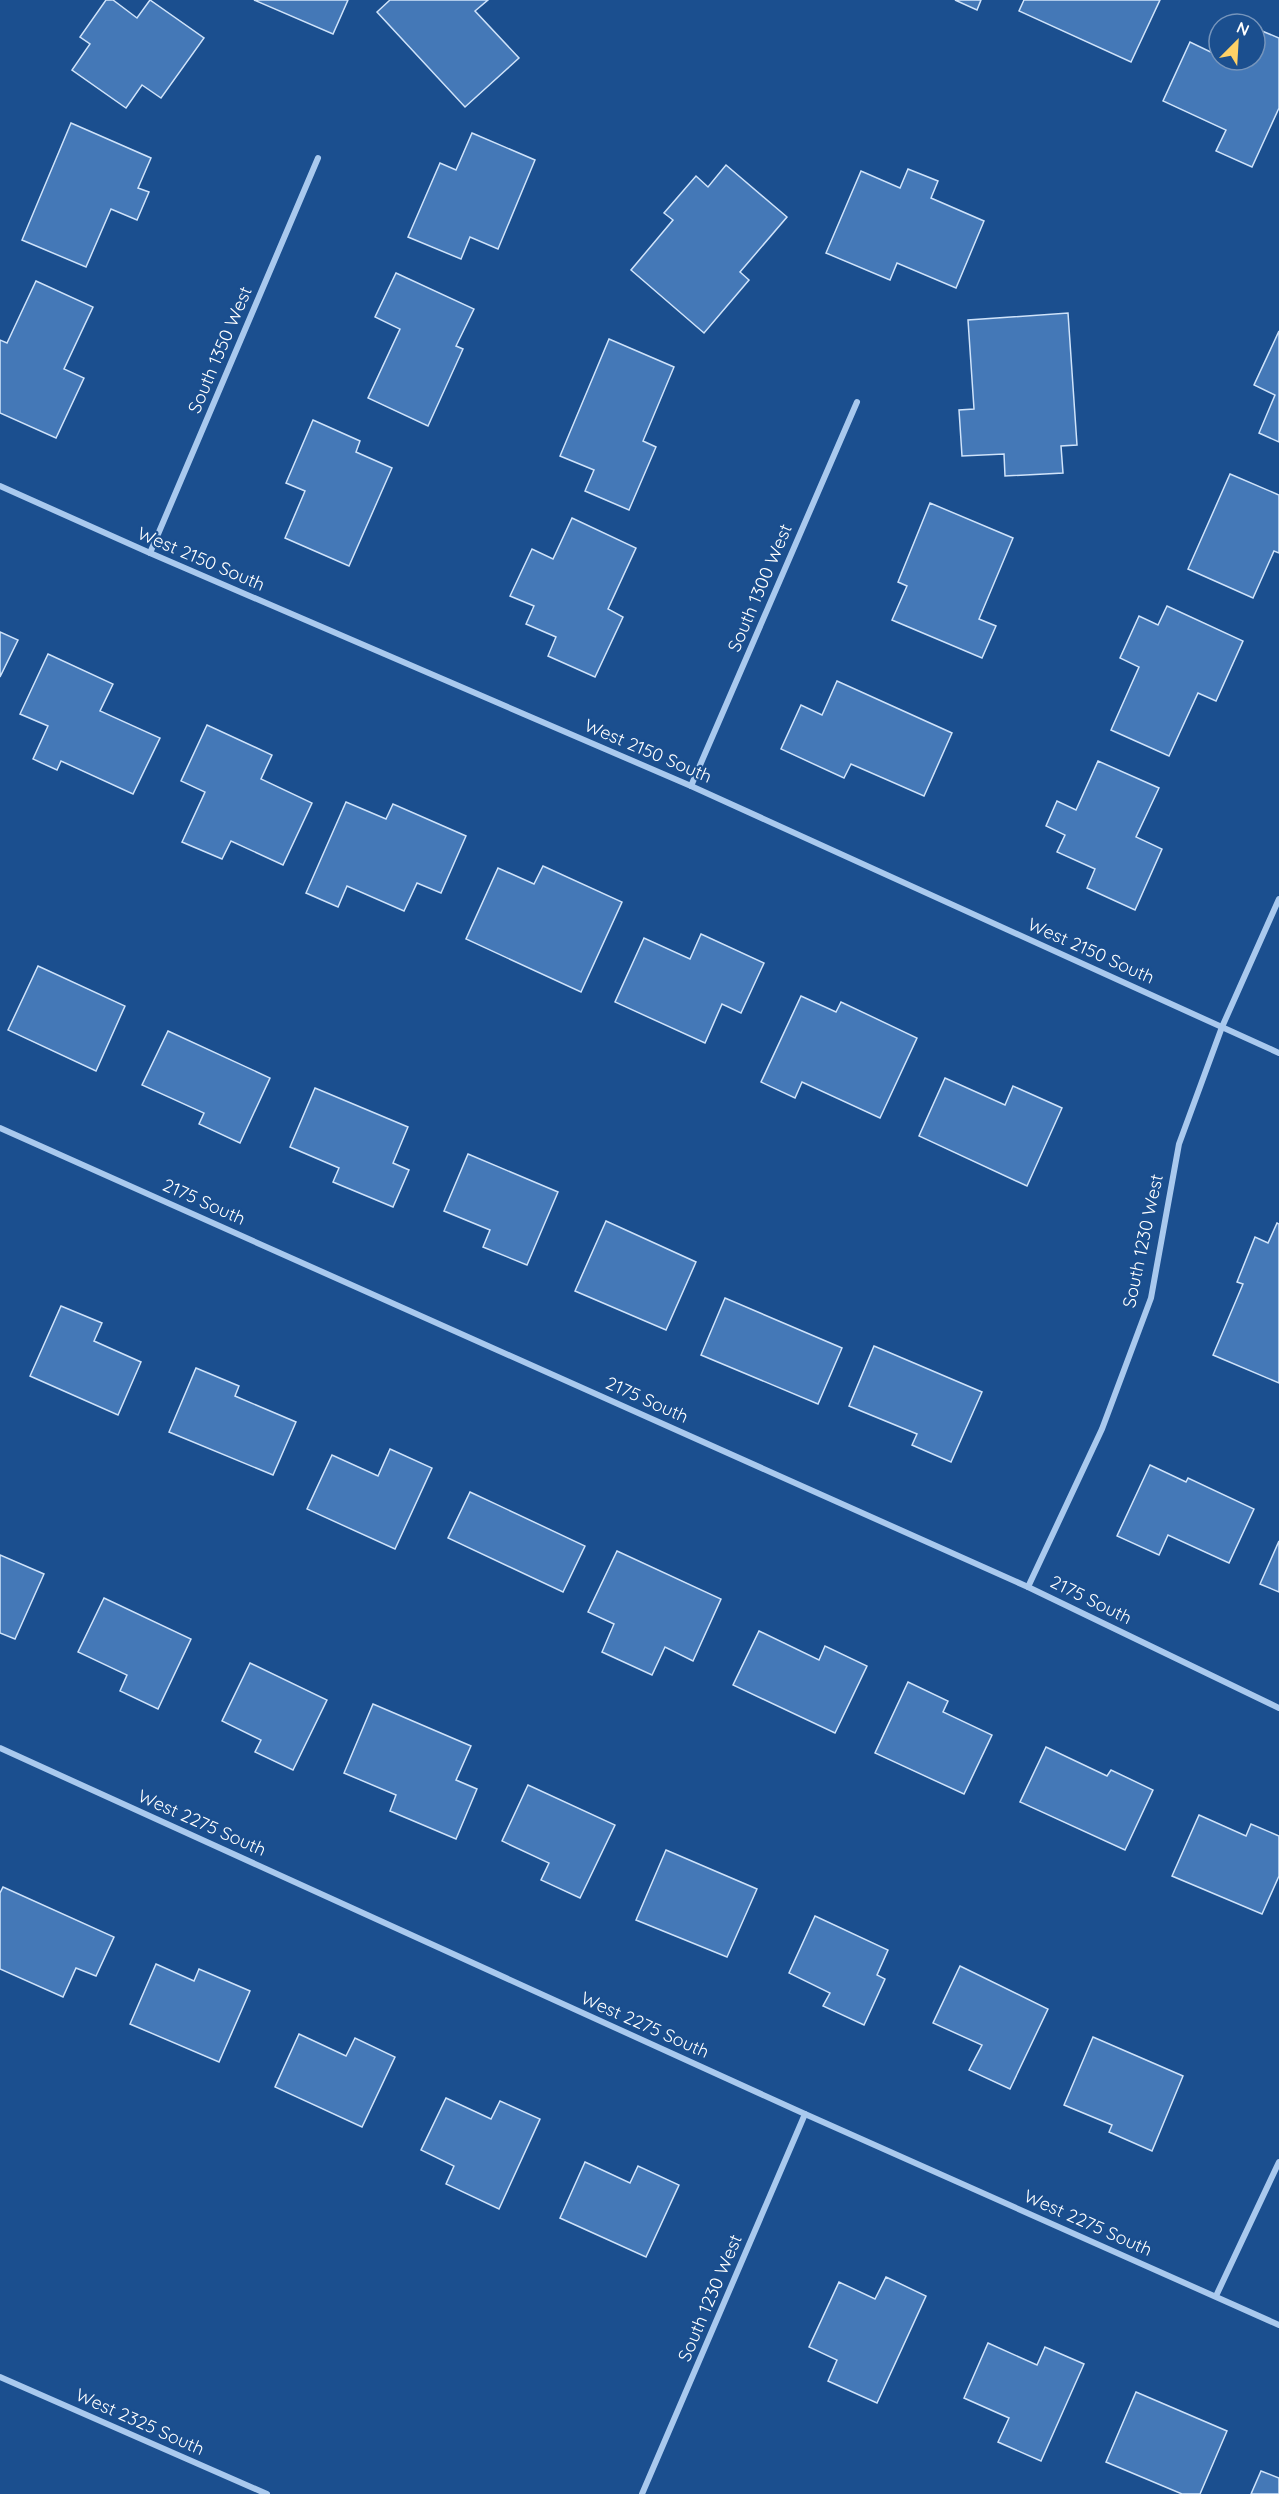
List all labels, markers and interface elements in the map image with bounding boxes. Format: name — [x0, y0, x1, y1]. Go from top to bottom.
north arrow — [1207, 12, 1267, 72]
text: N — [1234, 17, 1253, 40]
street label: South 1350 West — [182, 283, 257, 417]
street label: South 1300 West — [722, 520, 797, 655]
street label: West 2150 South — [134, 521, 268, 596]
street label: West 2150 South — [581, 713, 715, 788]
street label: West 2150 South — [1024, 912, 1158, 989]
street label: South 1230 West — [1117, 1172, 1168, 1310]
street label: 2175 South — [159, 1173, 249, 1230]
street label: 2175 South — [602, 1371, 692, 1428]
street label: 2175 South — [1047, 1570, 1136, 1629]
street label: West 2275 South — [135, 1784, 270, 1861]
street label: West 2275 South — [578, 1986, 713, 2063]
street label: West 2275 South — [1021, 2184, 1156, 2261]
street label: South 1230 West — [672, 2231, 747, 2365]
street label: West 2325 South — [72, 2383, 208, 2460]

